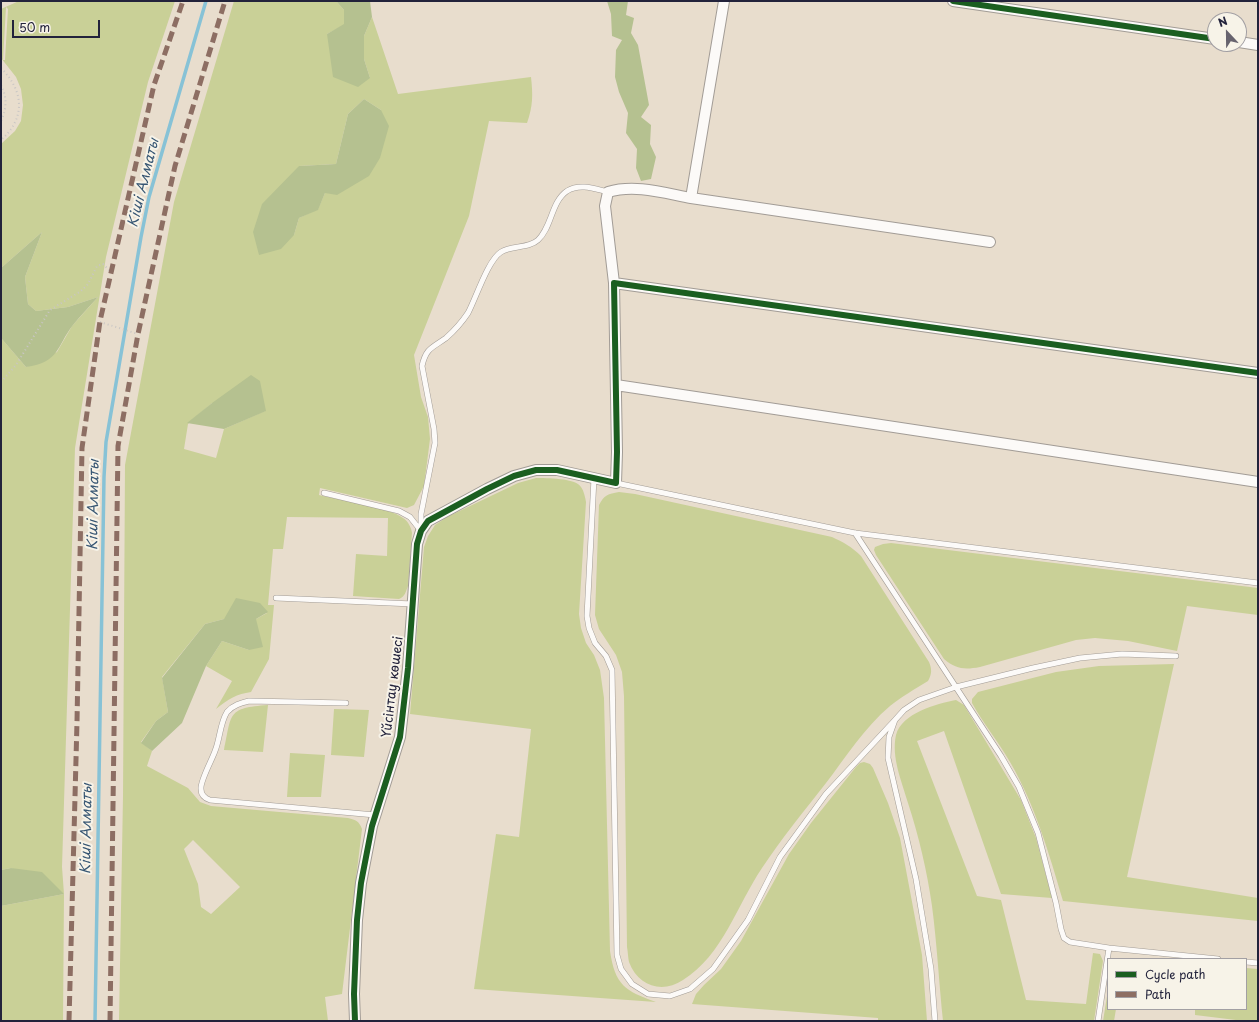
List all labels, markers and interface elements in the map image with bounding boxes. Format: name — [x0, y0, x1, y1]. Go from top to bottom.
scale bar — [14, 12, 102, 38]
north arrow — [1207, 12, 1247, 52]
text: N — [1215, 12, 1230, 31]
text: 50 m — [19, 18, 50, 36]
water label: Кіші Алматы — [125, 137, 163, 229]
water label: Кіші Алматы — [85, 460, 103, 550]
street label: Үйсінтау көшесі — [379, 635, 407, 739]
water label: Кіші Алматы — [78, 784, 96, 874]
legend — [1107, 958, 1247, 1010]
text: Cycle path — [1145, 965, 1206, 983]
text: Path — [1145, 985, 1171, 1003]

